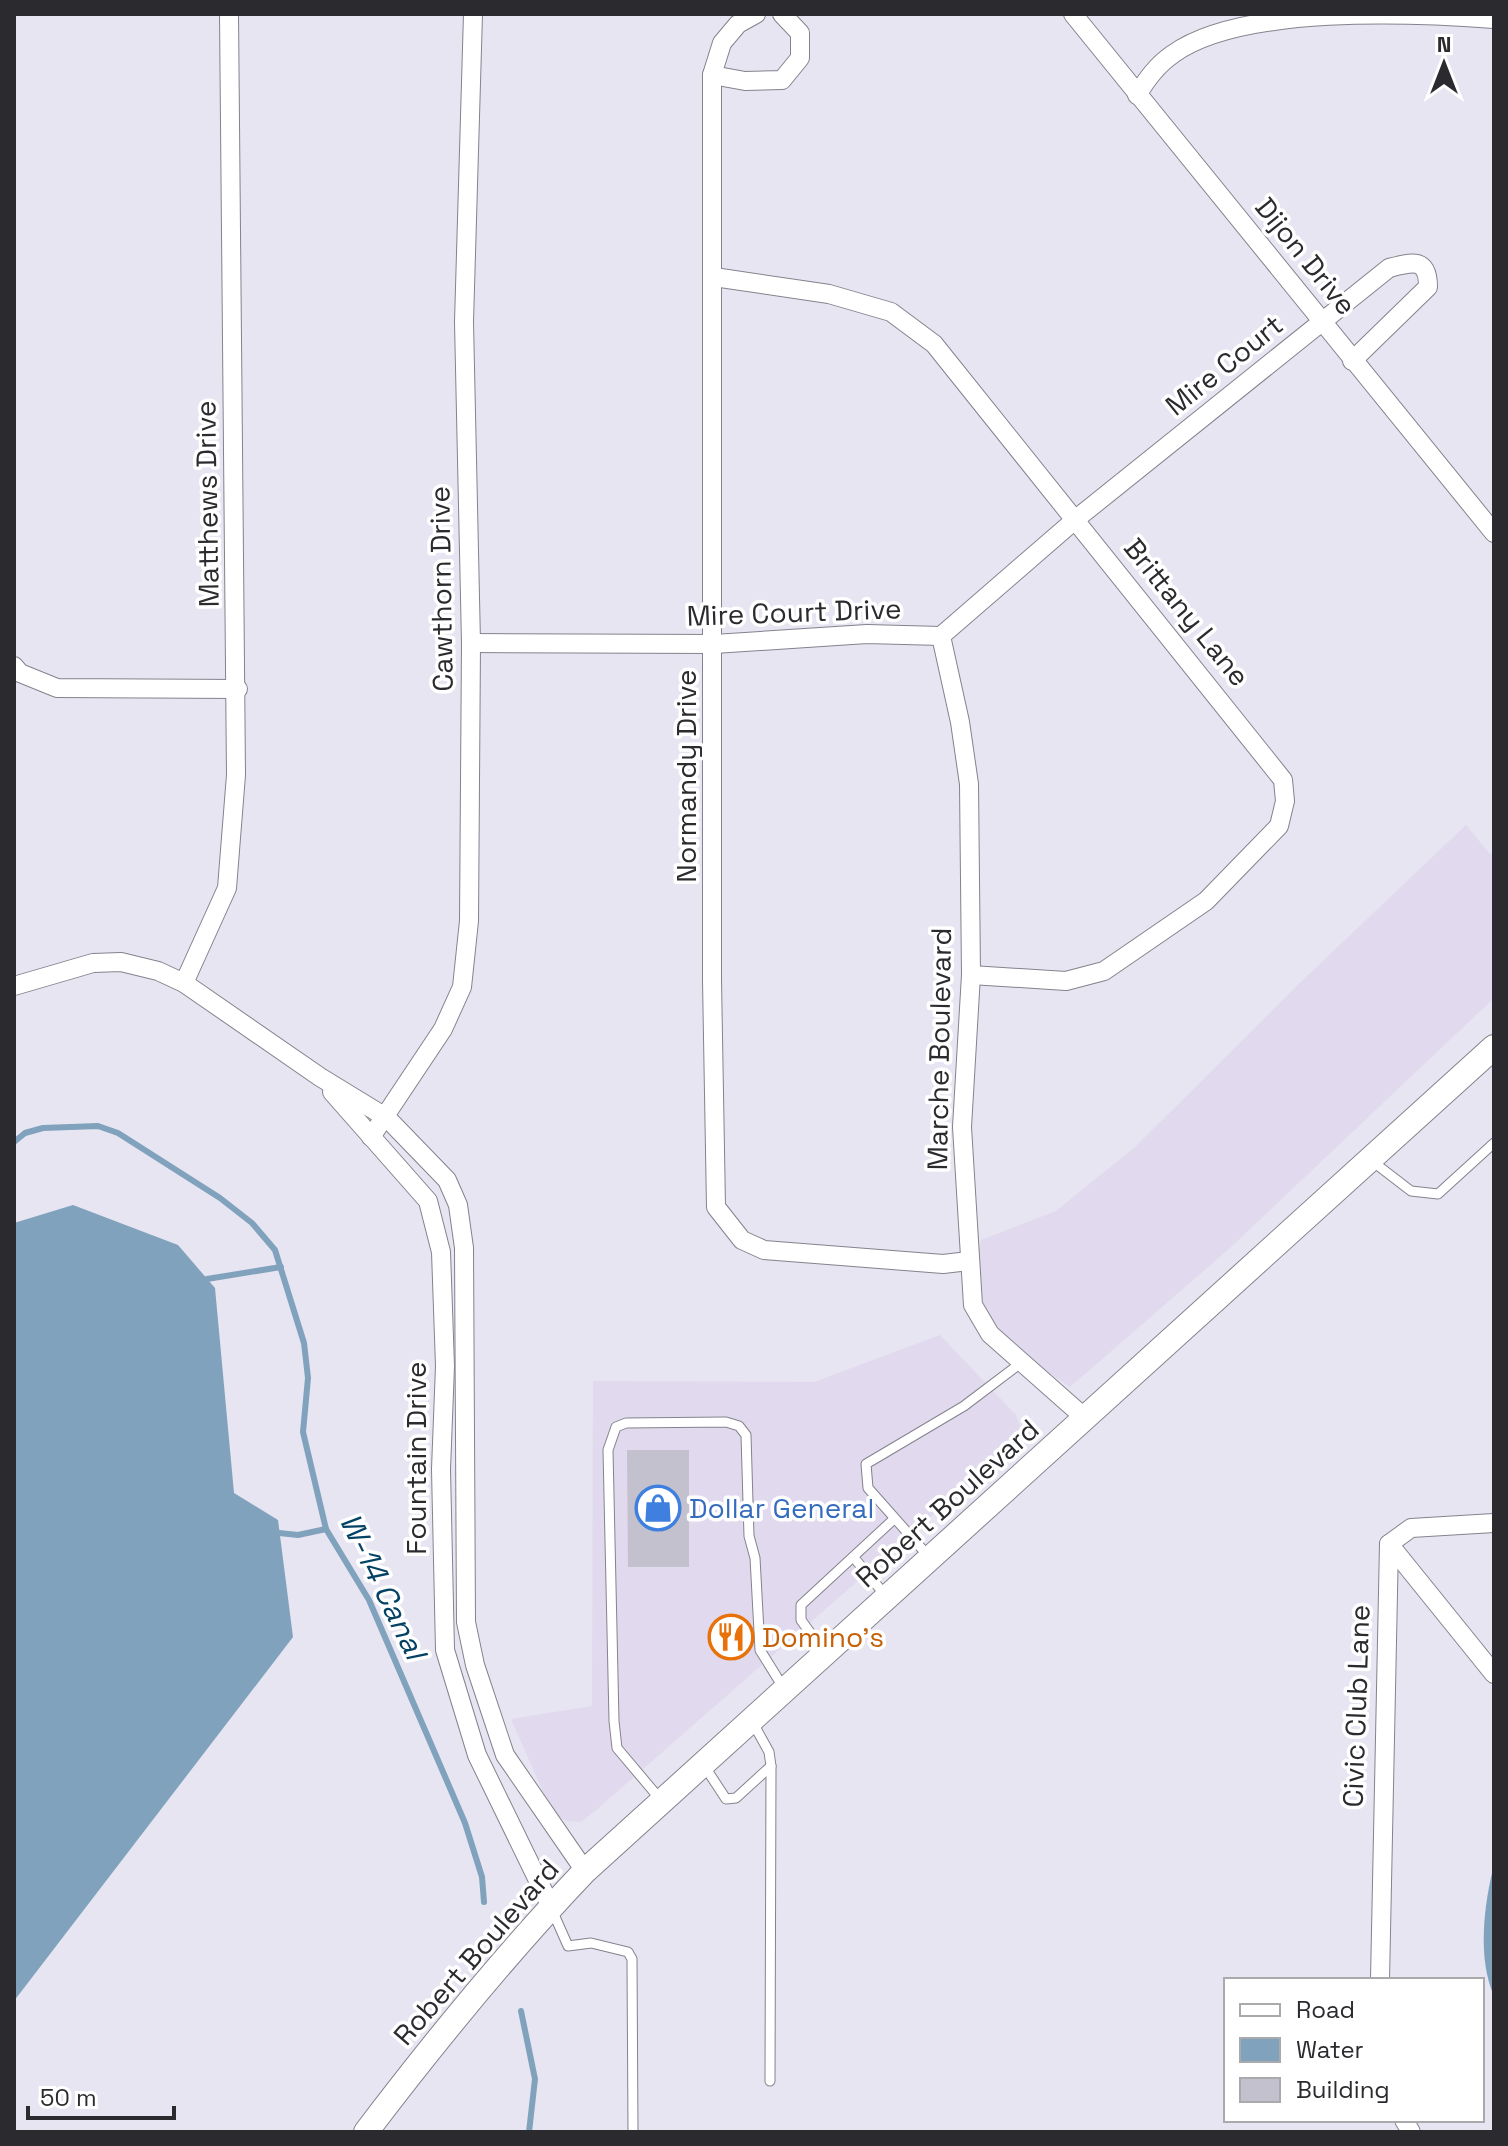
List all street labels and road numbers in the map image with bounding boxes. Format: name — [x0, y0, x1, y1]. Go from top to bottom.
street label: Dijon Drive — [1248, 190, 1364, 322]
street label: Mire Court — [1158, 307, 1290, 423]
street label: Matthews Drive — [187, 400, 227, 608]
street label: Cawthorn Drive — [421, 486, 461, 692]
street label: Brittany Lane — [1116, 531, 1258, 693]
street label: Mire Court Drive — [686, 590, 902, 634]
street label: Normandy Drive — [668, 669, 704, 883]
street label: Marche Boulevard — [919, 927, 959, 1171]
street label: Fountain Drive — [398, 1361, 434, 1555]
street label: Robert Boulevard — [848, 1411, 1046, 1595]
street label: Civic Club Lane — [1334, 1604, 1378, 1808]
street label: Robert Boulevard — [385, 1852, 567, 2052]

